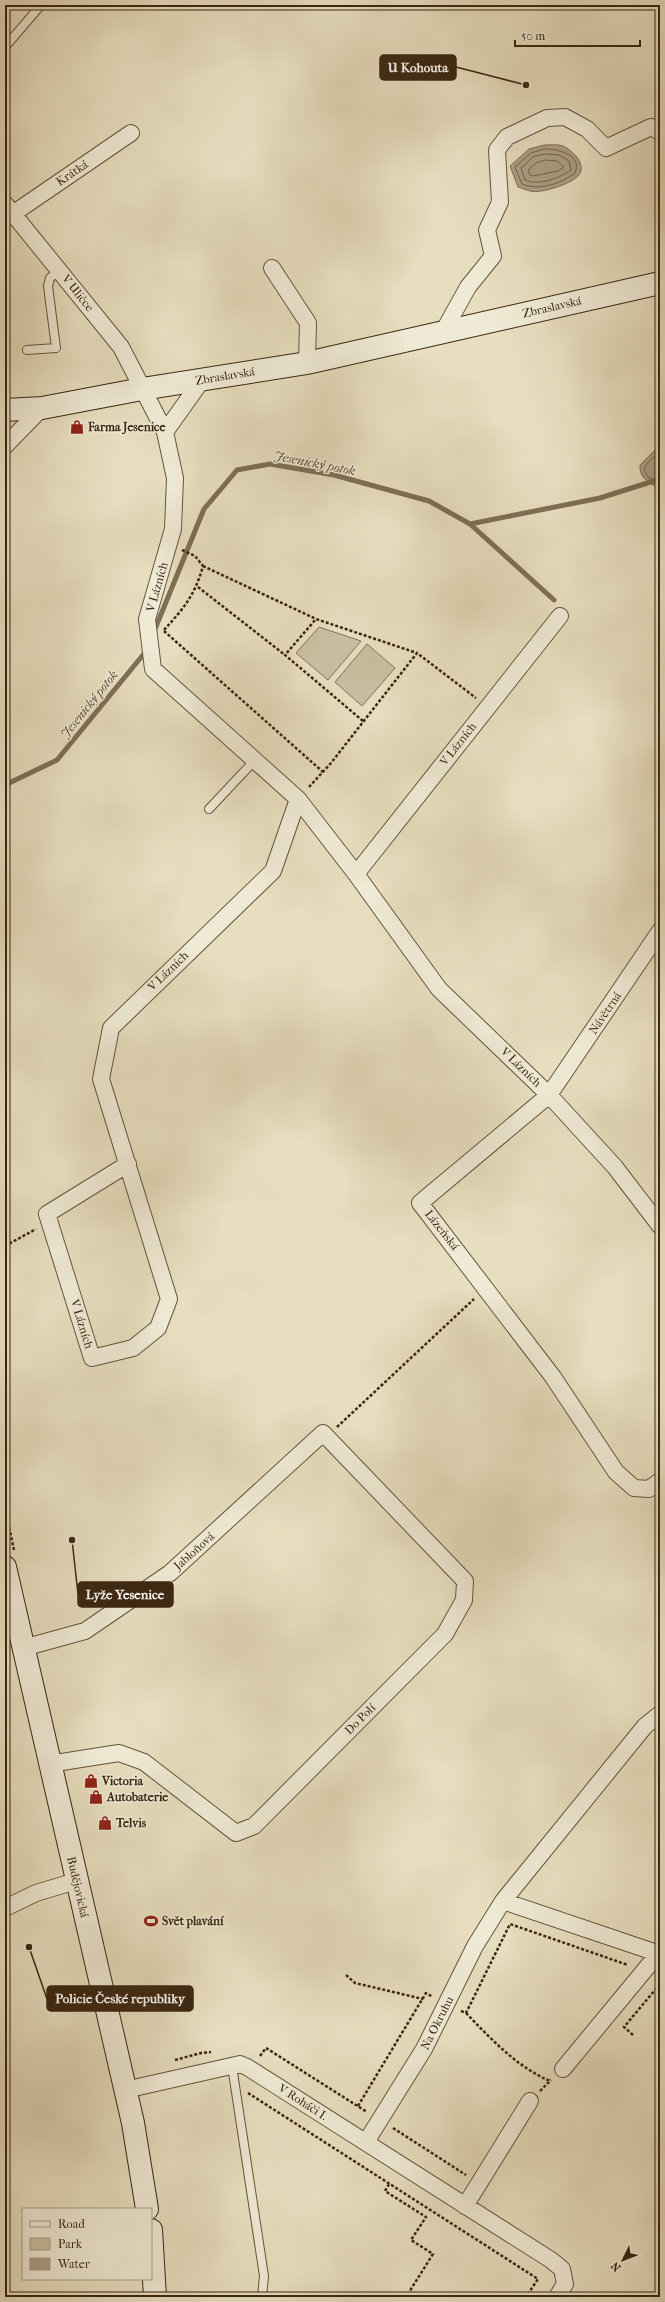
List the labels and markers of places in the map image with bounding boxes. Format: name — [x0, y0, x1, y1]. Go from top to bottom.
callout: U Kohouta — [380, 55, 456, 80]
shop icon: Farma Jesenice — [69, 419, 85, 435]
place label: Farma Jesenice — [87, 420, 165, 435]
callout: Lyže Yesenice — [78, 1582, 173, 1607]
shop icon: Victoria — [83, 1773, 99, 1789]
place label: Victoria — [101, 1774, 143, 1788]
shop icon: Autobaterie — [88, 1789, 104, 1805]
place label: Autobaterie — [106, 1790, 168, 1804]
shop icon: Telvis — [97, 1815, 113, 1831]
place label: Telvis — [115, 1816, 147, 1830]
sports icon: Svět plavání — [143, 1913, 159, 1929]
place label: Svět plavání — [162, 1914, 224, 1929]
callout: Policie České republiky — [47, 1986, 193, 2011]

